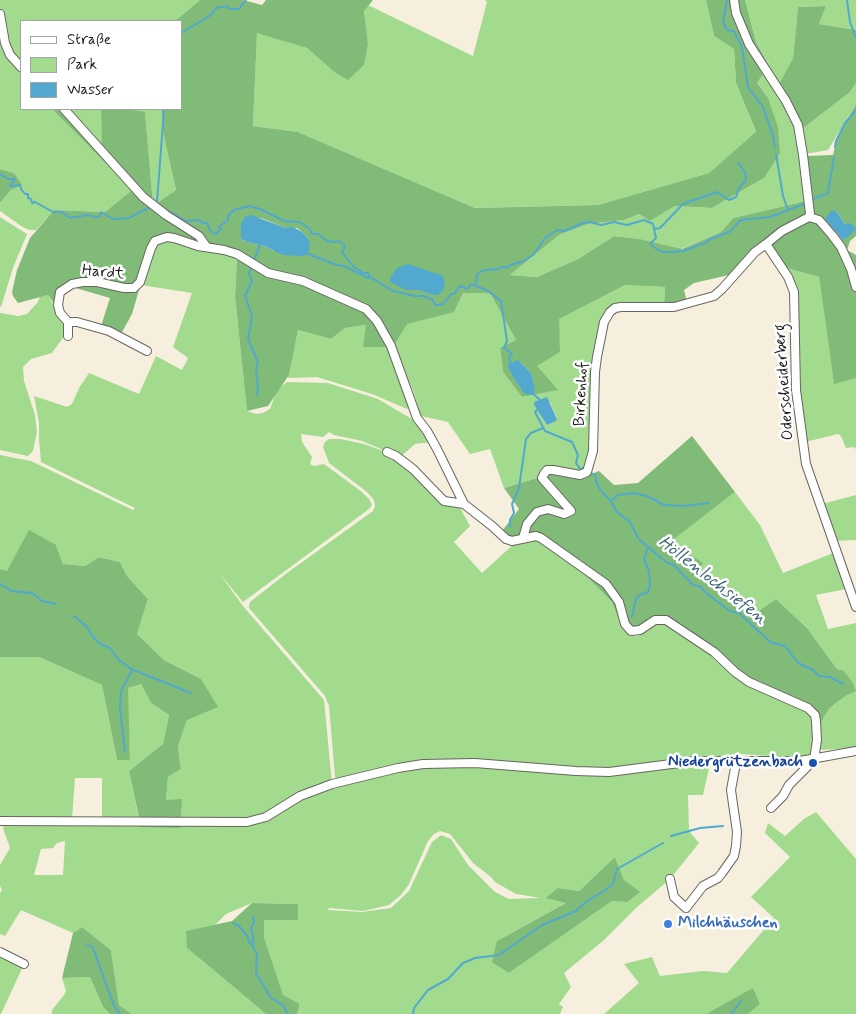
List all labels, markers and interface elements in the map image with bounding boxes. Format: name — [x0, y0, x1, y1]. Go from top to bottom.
legend — [20, 20, 182, 110]
text: Straße — [67, 30, 111, 50]
text: Park — [67, 55, 97, 75]
text: Wasser — [67, 80, 114, 100]
street label: Hardt — [81, 262, 125, 284]
street label: Oderscheiderberg — [771, 323, 799, 441]
street label: Birkenhof — [571, 361, 593, 427]
water label: Höllenlochsiefen — [654, 532, 770, 630]
place label: Niedergrützenbach — [668, 753, 803, 773]
marker: Niedergrützenbach — [807, 757, 819, 769]
place label: Milchhäuschen — [678, 914, 778, 934]
marker: Milchhäuschen — [662, 918, 674, 930]

